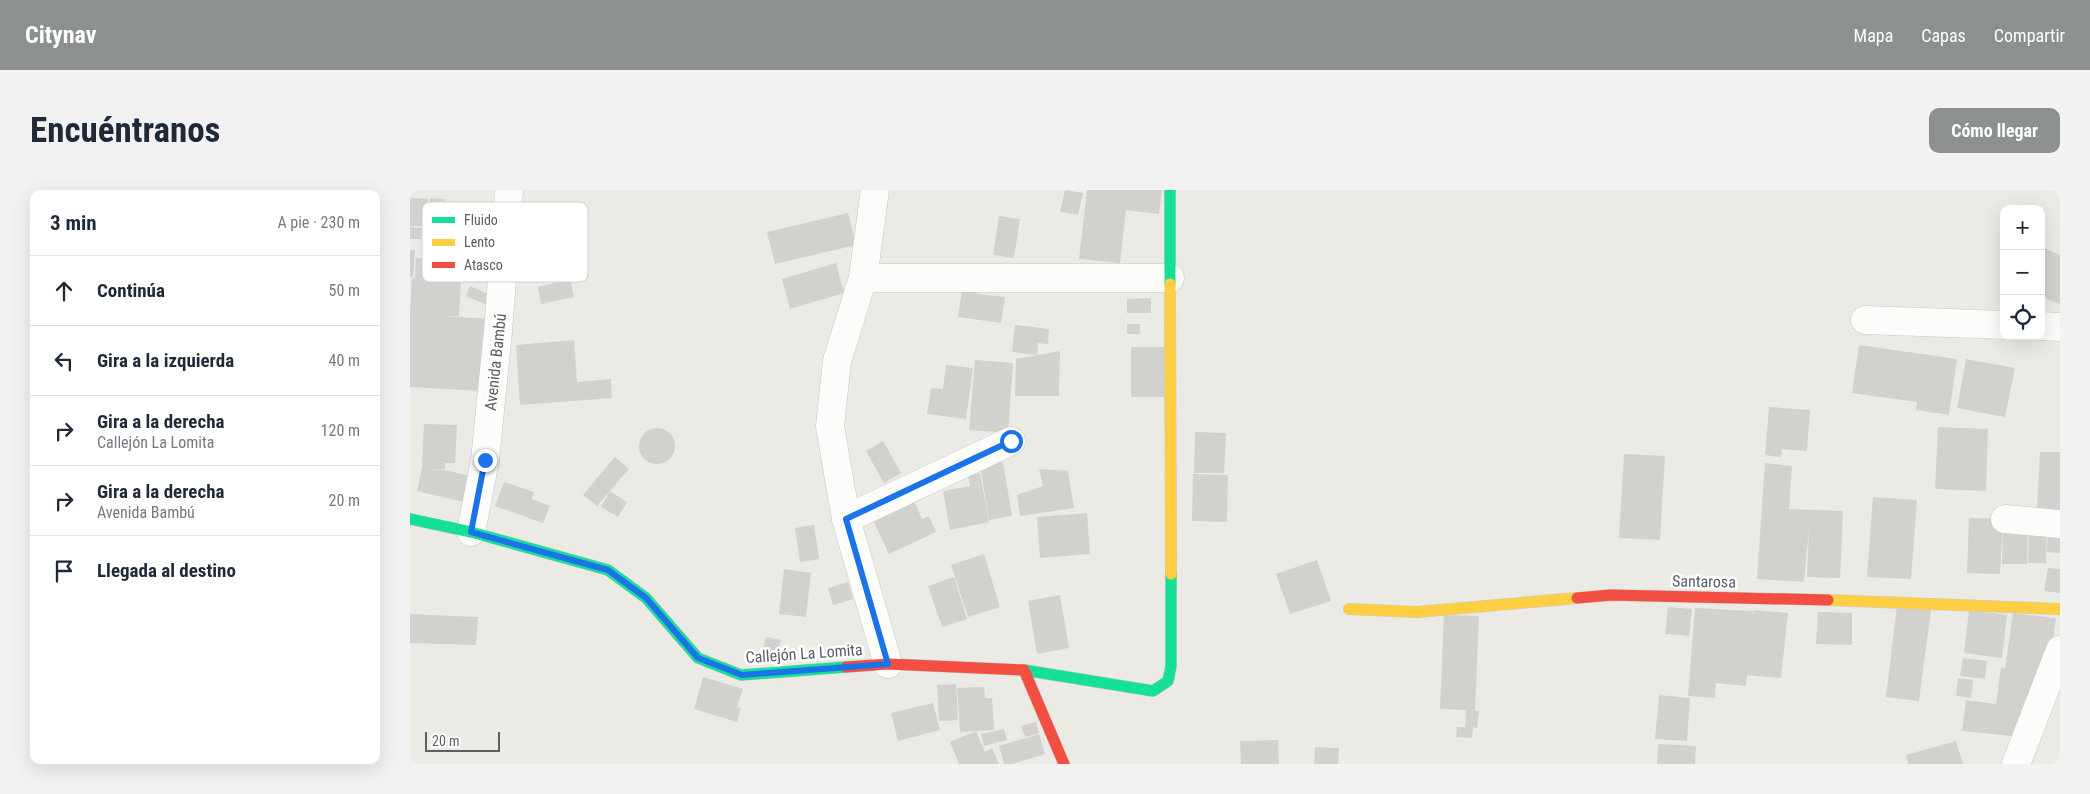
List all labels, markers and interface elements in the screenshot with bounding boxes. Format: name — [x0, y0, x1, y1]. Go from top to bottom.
text: Citynav — [25, 21, 96, 49]
text: Mapa — [1854, 25, 1893, 46]
text: Capas — [1921, 25, 1966, 46]
text: Compartir — [1994, 25, 2065, 46]
button: Cómo llegar — [1929, 108, 2060, 153]
text: Encuéntranos — [30, 110, 221, 151]
legend — [422, 202, 588, 282]
map controls — [2000, 205, 2045, 340]
button: + — [2000, 205, 2045, 250]
text: 3 min — [50, 211, 97, 235]
text: Fluido — [464, 212, 498, 228]
text: A pie · 230 m — [277, 213, 360, 232]
text: Lento — [464, 234, 495, 250]
button: − — [2000, 250, 2045, 295]
text: Atasco — [464, 257, 503, 273]
icon: ahead — [50, 277, 78, 305]
text: Continúa — [97, 279, 165, 302]
text: 50 m — [328, 281, 360, 300]
button: locate — [2000, 295, 2045, 340]
street label: Avenida Bambú — [481, 312, 510, 412]
icon: left — [50, 347, 78, 375]
text: Gira a la izquierda — [97, 349, 234, 372]
text: 40 m — [328, 351, 360, 370]
text: Gira a la derecha — [97, 410, 224, 433]
icon: right — [50, 417, 78, 445]
text: 120 m — [321, 421, 360, 440]
route start — [1000, 430, 1023, 453]
text: Callejón La Lomita — [97, 433, 214, 452]
route end — [474, 449, 497, 472]
text: Gira a la derecha — [97, 480, 224, 503]
icon: right — [50, 487, 78, 515]
text: 20 m — [328, 491, 360, 510]
text: Avenida Bambú — [97, 503, 195, 522]
icon: arrive — [50, 557, 78, 585]
text: Llegada al destino — [97, 559, 236, 582]
street label: Santarosa — [1672, 571, 1736, 592]
street label: Callejón La Lomita — [745, 640, 863, 667]
scale bar — [425, 729, 500, 752]
text: 20 m — [432, 733, 460, 749]

